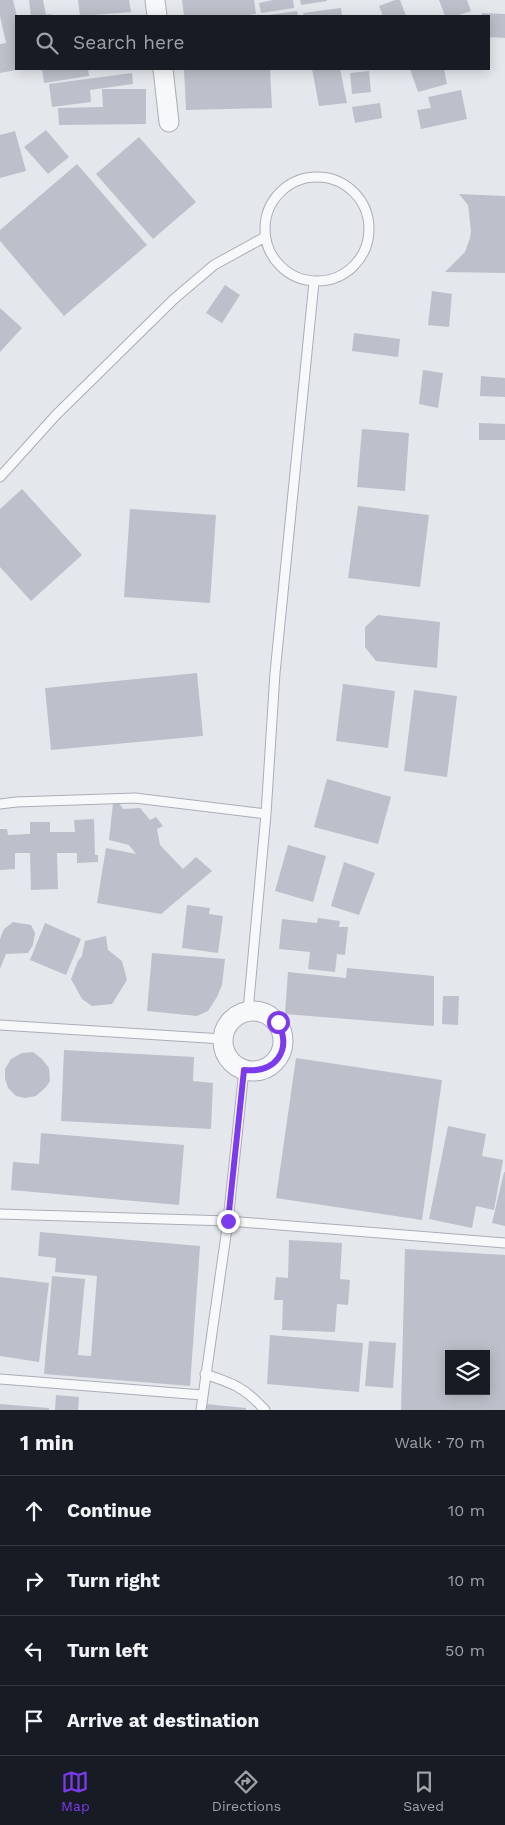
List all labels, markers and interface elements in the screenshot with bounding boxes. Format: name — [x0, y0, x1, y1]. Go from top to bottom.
search box — [15, 15, 490, 70]
icon: search — [33, 29, 61, 57]
text: Search here — [73, 31, 184, 54]
route start — [267, 1011, 290, 1034]
route end — [217, 1210, 240, 1233]
map controls — [445, 1350, 490, 1395]
button: layers — [445, 1350, 490, 1395]
text: 1 min — [20, 1430, 74, 1455]
text: Walk · 70 m — [394, 1433, 485, 1452]
icon: ahead — [20, 1497, 48, 1525]
text: Continue — [67, 1499, 151, 1522]
text: 10 m — [448, 1501, 485, 1520]
icon: right — [20, 1567, 48, 1595]
text: Turn right — [67, 1569, 160, 1592]
text: 10 m — [448, 1571, 485, 1590]
icon: left — [20, 1637, 48, 1665]
text: Turn left — [67, 1639, 148, 1662]
text: 50 m — [445, 1641, 485, 1660]
icon: arrive — [20, 1707, 48, 1735]
text: Arrive at destination — [67, 1709, 259, 1732]
tab: Map — [61, 1768, 90, 1814]
tab: Directions — [212, 1768, 281, 1814]
tab: Saved — [403, 1768, 444, 1814]

